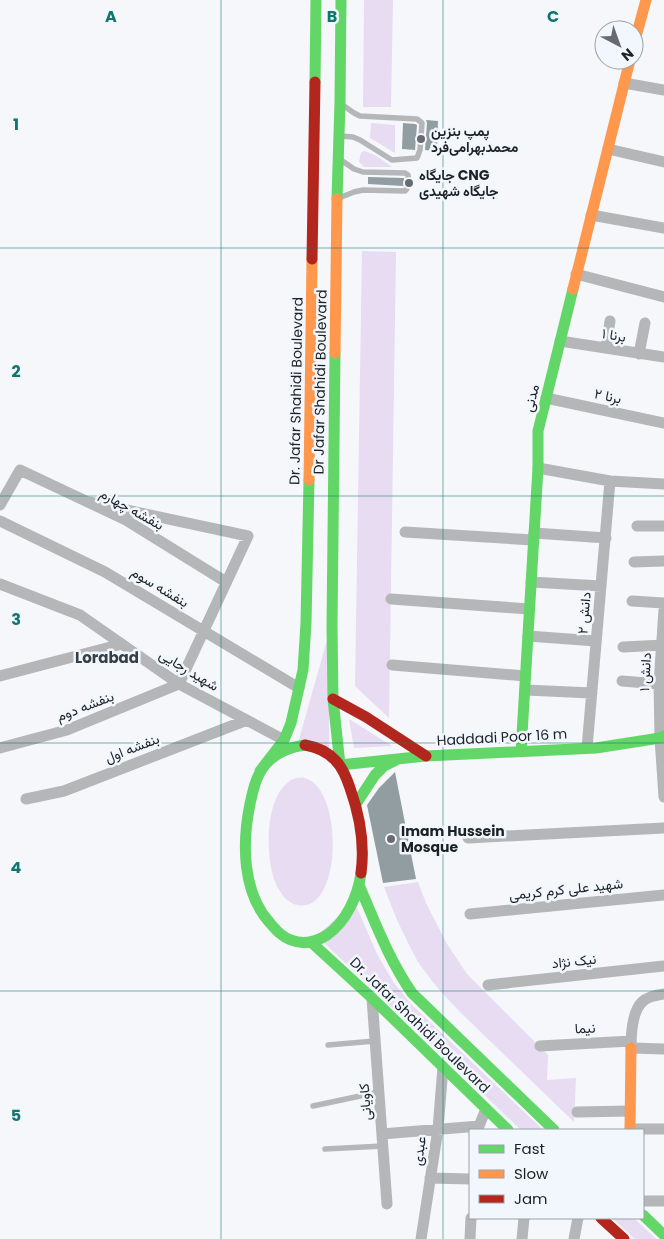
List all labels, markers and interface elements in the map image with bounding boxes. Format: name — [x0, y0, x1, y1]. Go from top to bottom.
text: A — [105, 5, 117, 28]
text: B — [327, 5, 337, 28]
text: C — [547, 5, 559, 28]
north arrow — [594, 20, 644, 70]
text: N — [617, 44, 638, 66]
text: 1 — [13, 113, 19, 136]
place label: پمپ بنزین محمد‌بهرامی‌فرد — [431, 121, 519, 157]
marker: پمپ بنزین محمد‌بهرامی‌فرد — [415, 133, 427, 145]
place label: جایگاه CNG جایگاه شهیدی — [419, 165, 499, 201]
marker: جایگاه CNG جایگاه شهیدی — [403, 177, 415, 189]
street label: Dr Jafar Shahidi Boulevard — [308, 289, 332, 475]
street label: Dr. Jafar Shahidi Boulevard — [284, 297, 308, 485]
street label: برنا ۱ — [601, 323, 627, 347]
text: 2 — [11, 360, 21, 383]
street label: مدنی — [518, 382, 544, 414]
street label: برنا ۲ — [593, 383, 623, 409]
street label: بنفشه چهارم — [96, 483, 168, 535]
street label: بنفشه سوم — [127, 562, 193, 612]
street label: دانش ۲ — [572, 591, 596, 635]
text: 3 — [11, 608, 21, 631]
street label: شهید رجایی — [155, 644, 223, 696]
district label: Lorabad — [75, 647, 139, 668]
street label: دانش ۱ — [634, 652, 656, 692]
street label: بنفشه دوم — [53, 686, 117, 726]
street label: Haddadi Poor 16 m — [436, 724, 568, 750]
street label: بنفشه اول — [102, 728, 162, 768]
place label: Imam Hussein Mosque — [401, 821, 505, 857]
marker: Imam Hussein Mosque — [385, 833, 397, 845]
text: 4 — [11, 856, 22, 879]
street label: شهید علی کرم کریمی — [508, 873, 624, 905]
street label: نیک نژاد — [551, 949, 597, 973]
street label: Dr. Jafar Shahidi Boulevard — [345, 952, 495, 1098]
street label: نیما — [574, 1017, 596, 1039]
street label: کاویانی — [354, 1083, 376, 1121]
text: 5 — [11, 1104, 21, 1127]
legend — [469, 1129, 644, 1219]
street label: عبدی — [407, 1135, 431, 1167]
text: Fast — [514, 1138, 545, 1159]
text: Slow — [514, 1163, 549, 1184]
text: Jam — [514, 1188, 548, 1209]

